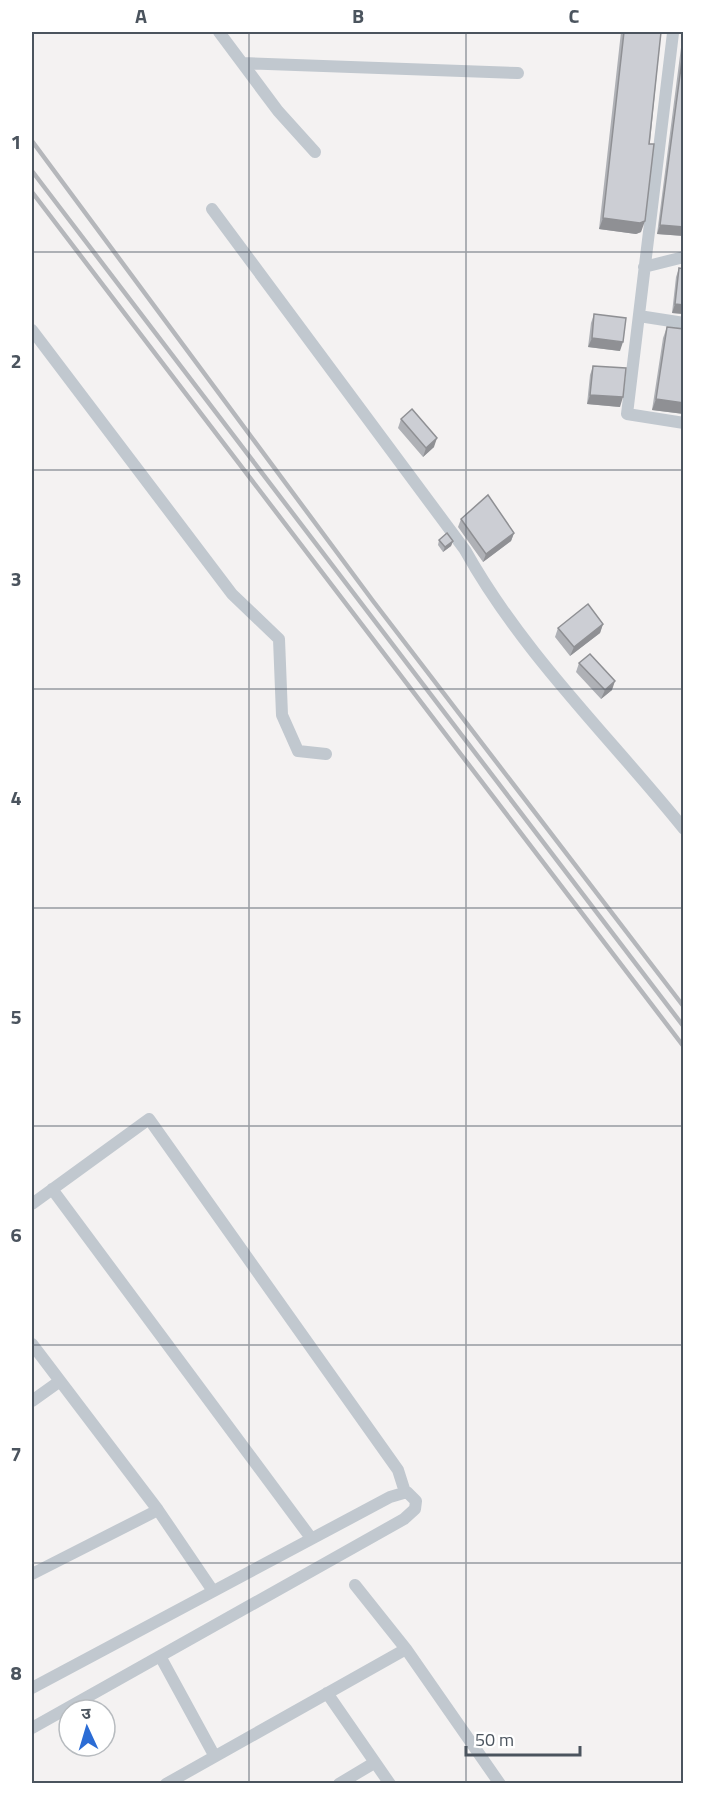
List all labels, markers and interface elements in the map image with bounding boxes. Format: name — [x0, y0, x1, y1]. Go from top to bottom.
text: A — [135, 0, 147, 31]
text: B — [352, 0, 364, 31]
text: C — [569, 0, 580, 31]
text: 1 — [10, 126, 22, 157]
text: 2 — [10, 345, 22, 376]
text: 3 — [10, 563, 22, 594]
text: 4 — [10, 782, 22, 813]
text: 5 — [10, 1001, 22, 1032]
text: 6 — [10, 1219, 22, 1250]
text: 7 — [10, 1438, 22, 1469]
text: 8 — [10, 1657, 22, 1688]
north arrow — [57, 1698, 117, 1758]
text: उ — [80, 1701, 92, 1725]
scale bar — [466, 1719, 580, 1757]
text: 50 m — [475, 1726, 514, 1753]

